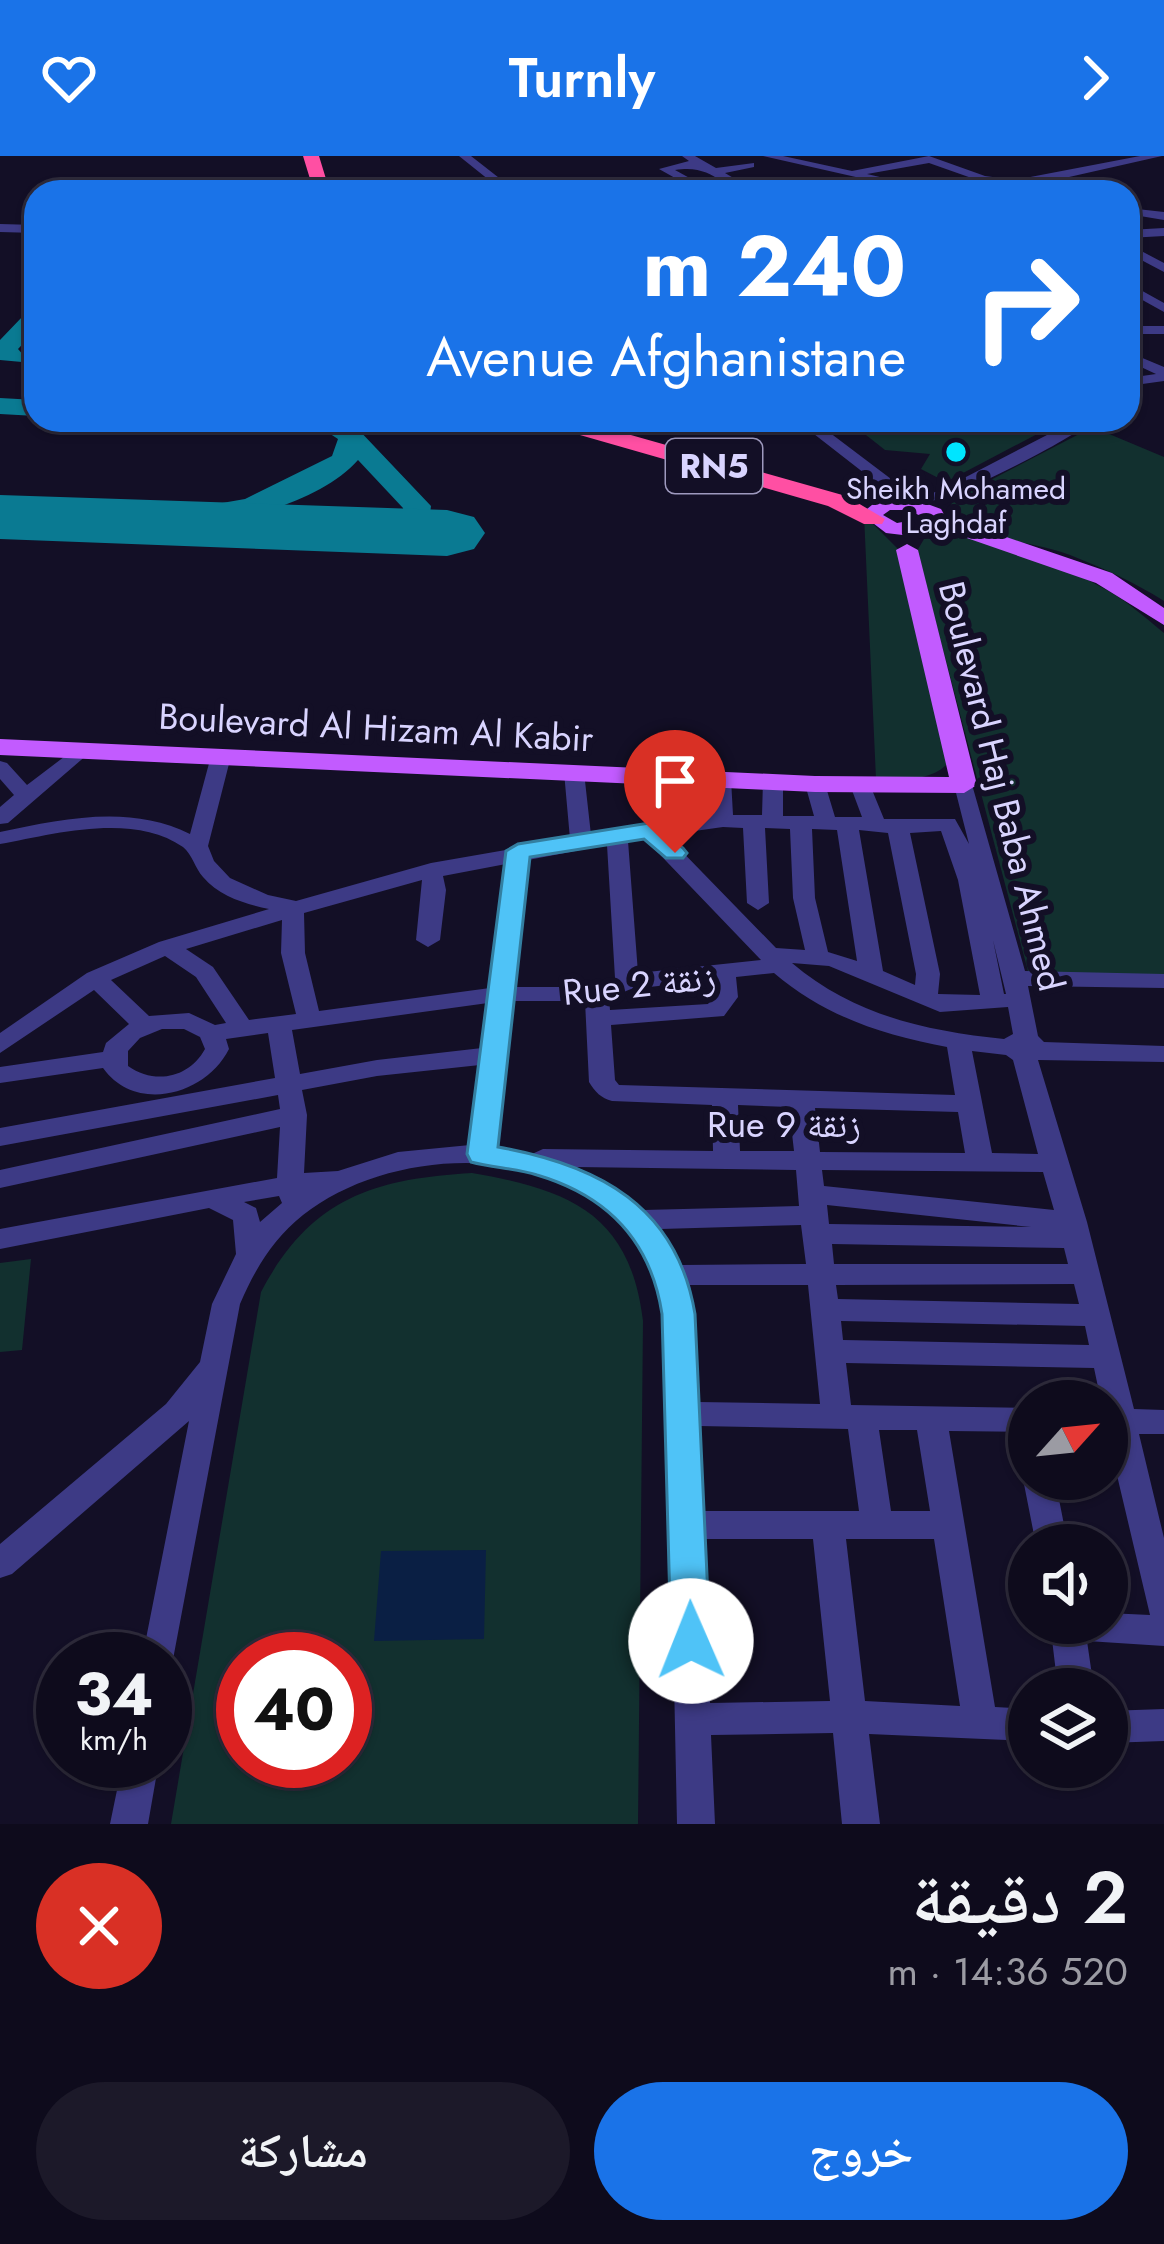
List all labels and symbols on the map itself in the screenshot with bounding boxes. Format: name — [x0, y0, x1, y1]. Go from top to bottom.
road number: RN5 — [666, 439, 762, 493]
marker: Sheikh Mohamed Laghdaf — [943, 439, 969, 465]
place label: Sheikh Mohamed Laghdaf — [846, 467, 1066, 544]
street label: Boulevard Haj Baba Ahmed — [926, 576, 1078, 996]
street label: Boulevard Al Hizam Al Kabir — [157, 690, 595, 764]
pin — [624, 730, 726, 853]
street label: Rue 2 زنقة — [560, 950, 718, 1018]
street label: Rue 9 زنقة — [707, 1098, 861, 1150]
north arrow — [1008, 1380, 1128, 1500]
position arrow — [628, 1578, 754, 1704]
speed limit sign: 40 — [216, 1632, 372, 1788]

